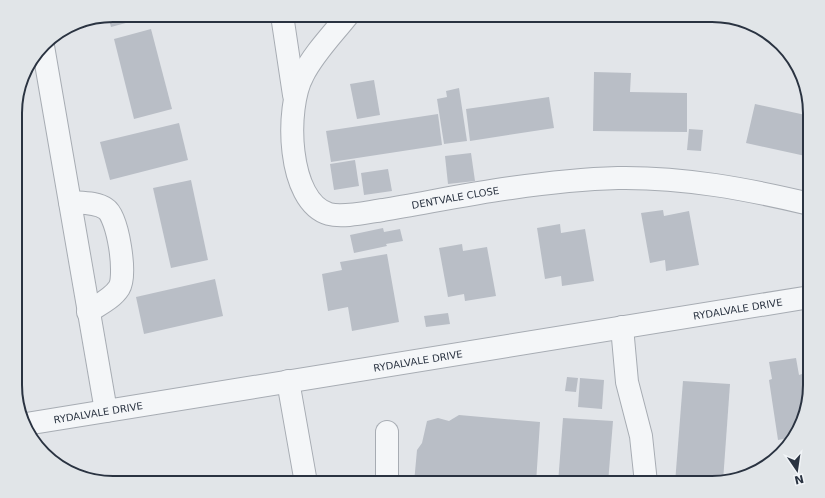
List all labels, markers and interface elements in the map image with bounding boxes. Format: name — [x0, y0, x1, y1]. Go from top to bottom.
street label: DENTVALE CLOSE — [411, 185, 500, 211]
street label: RYDALVALE DRIVE — [692, 297, 783, 322]
street label: RYDALVALE DRIVE — [373, 348, 463, 374]
street label: RYDALVALE DRIVE — [53, 400, 144, 425]
north arrow — [777, 450, 817, 490]
text: N — [793, 472, 805, 487]

